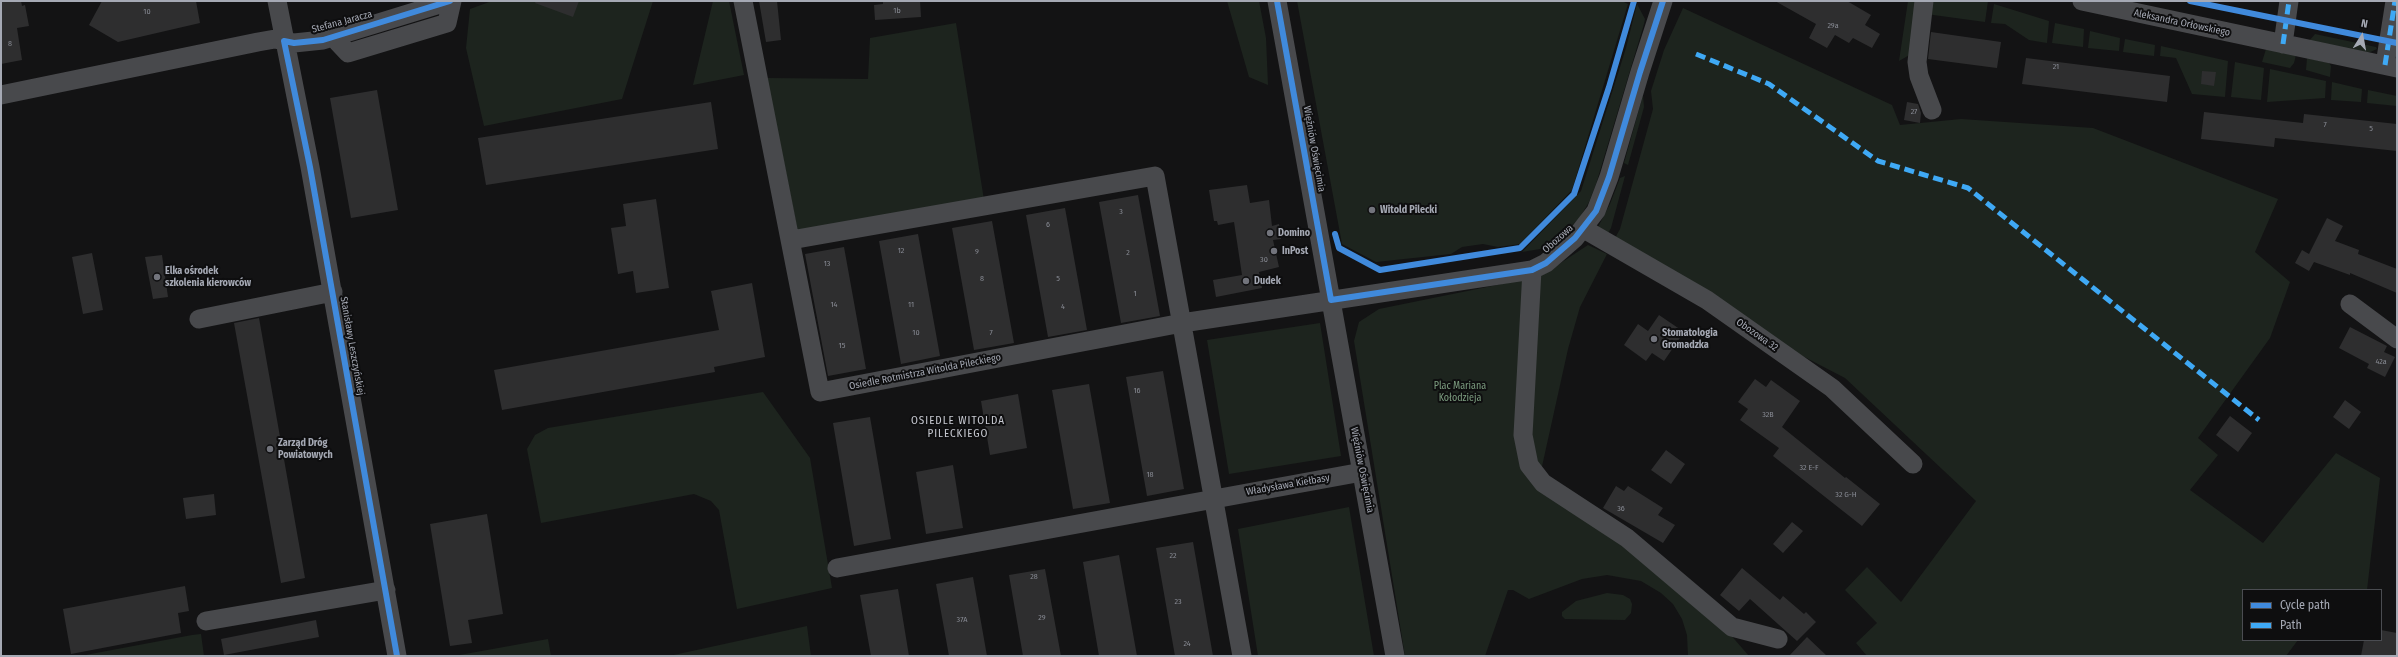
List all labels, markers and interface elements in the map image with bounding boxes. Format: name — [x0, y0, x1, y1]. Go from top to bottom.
house number: 1b — [893, 6, 901, 16]
house number: 10 — [143, 7, 151, 17]
street label: Aleksandra Orłowskiego — [2133, 7, 2231, 39]
street label: Stefana Jaracza — [310, 8, 374, 36]
north arrow — [2342, 16, 2382, 56]
text: N — [2360, 17, 2369, 31]
house number: 29a — [1827, 21, 1839, 31]
house number: 8 — [8, 39, 12, 49]
house number: 21 — [2053, 62, 2059, 72]
street label: Więźniów Oświęcimia — [1301, 105, 1327, 193]
house number: 27 — [1911, 107, 1917, 117]
house number: 7 — [2323, 120, 2327, 130]
house number: 5 — [2369, 124, 2373, 134]
place label: Witold Pilecki — [1380, 204, 1437, 216]
marker: Witold Pilecki — [1367, 205, 1377, 215]
house number: 3 — [1119, 207, 1123, 217]
house number: 6 — [1046, 220, 1050, 230]
street label: Obozowa — [1540, 222, 1576, 256]
place label: Domino — [1278, 227, 1310, 239]
marker: Domino — [1265, 228, 1275, 238]
place label: InPost — [1282, 245, 1308, 257]
house number: 12 — [898, 246, 904, 256]
marker: InPost — [1269, 246, 1279, 256]
house number: 9 — [975, 247, 979, 257]
house number: 2 — [1126, 248, 1130, 258]
house number: 30 — [1260, 255, 1268, 265]
house number: 13 — [824, 259, 830, 269]
place label: Elka ośrodek szkolenia kierowców — [165, 265, 251, 288]
marker: Elka ośrodek szkolenia kierowców — [152, 272, 162, 282]
house number: 8 — [980, 274, 984, 284]
house number: 5 — [1056, 274, 1060, 284]
place label: Dudek — [1254, 275, 1281, 287]
marker: Dudek — [1241, 276, 1251, 286]
house number: 1 — [1133, 289, 1137, 299]
street label: Stanisławy Leszczyńskiej — [337, 296, 367, 396]
house number: 14 — [831, 300, 837, 310]
house number: 11 — [908, 300, 914, 310]
house number: 4 — [1061, 302, 1065, 312]
street label: Obozowa 32 — [1734, 316, 1780, 354]
place label: Stomatologia Gromadzka — [1662, 327, 1718, 350]
house number: 10 — [912, 328, 920, 338]
house number: 7 — [989, 328, 993, 338]
marker: Stomatologia Gromadzka — [1649, 334, 1659, 344]
house number: 15 — [839, 341, 845, 351]
street label: Osiedle Rotmistrza Witolda Pileckiego — [848, 351, 1002, 393]
house number: 42a — [2375, 357, 2387, 367]
park label: Plac Mariana Kołodzieja — [1434, 380, 1486, 404]
house number: 16 — [1133, 386, 1141, 396]
house number: 32B — [1762, 410, 1774, 420]
district label: OSIEDLE WITOLDA PILECKIEGO — [911, 414, 1005, 440]
street label: Więźniów Oświęcimia — [1348, 426, 1376, 514]
place label: Zarząd Dróg Powiatowych — [278, 437, 333, 460]
marker: Zarząd Dróg Powiatowych — [265, 444, 275, 454]
house number: 32 E-F — [1800, 463, 1818, 473]
house number: 18 — [1146, 470, 1154, 480]
street label: Władysława Kiełbasy — [1245, 472, 1331, 498]
house number: 32 G-H — [1835, 490, 1857, 500]
house number: 36 — [1617, 504, 1625, 514]
house number: 22 — [1169, 551, 1177, 561]
house number: 28 — [1030, 572, 1038, 582]
legend — [2242, 589, 2382, 641]
house number: 23 — [1174, 597, 1182, 607]
text: Cycle path — [2280, 598, 2330, 612]
house number: 29 — [1038, 613, 1046, 623]
house number: 37A — [957, 615, 967, 625]
text: Path — [2280, 618, 2302, 632]
house number: 24 — [1183, 639, 1191, 649]

